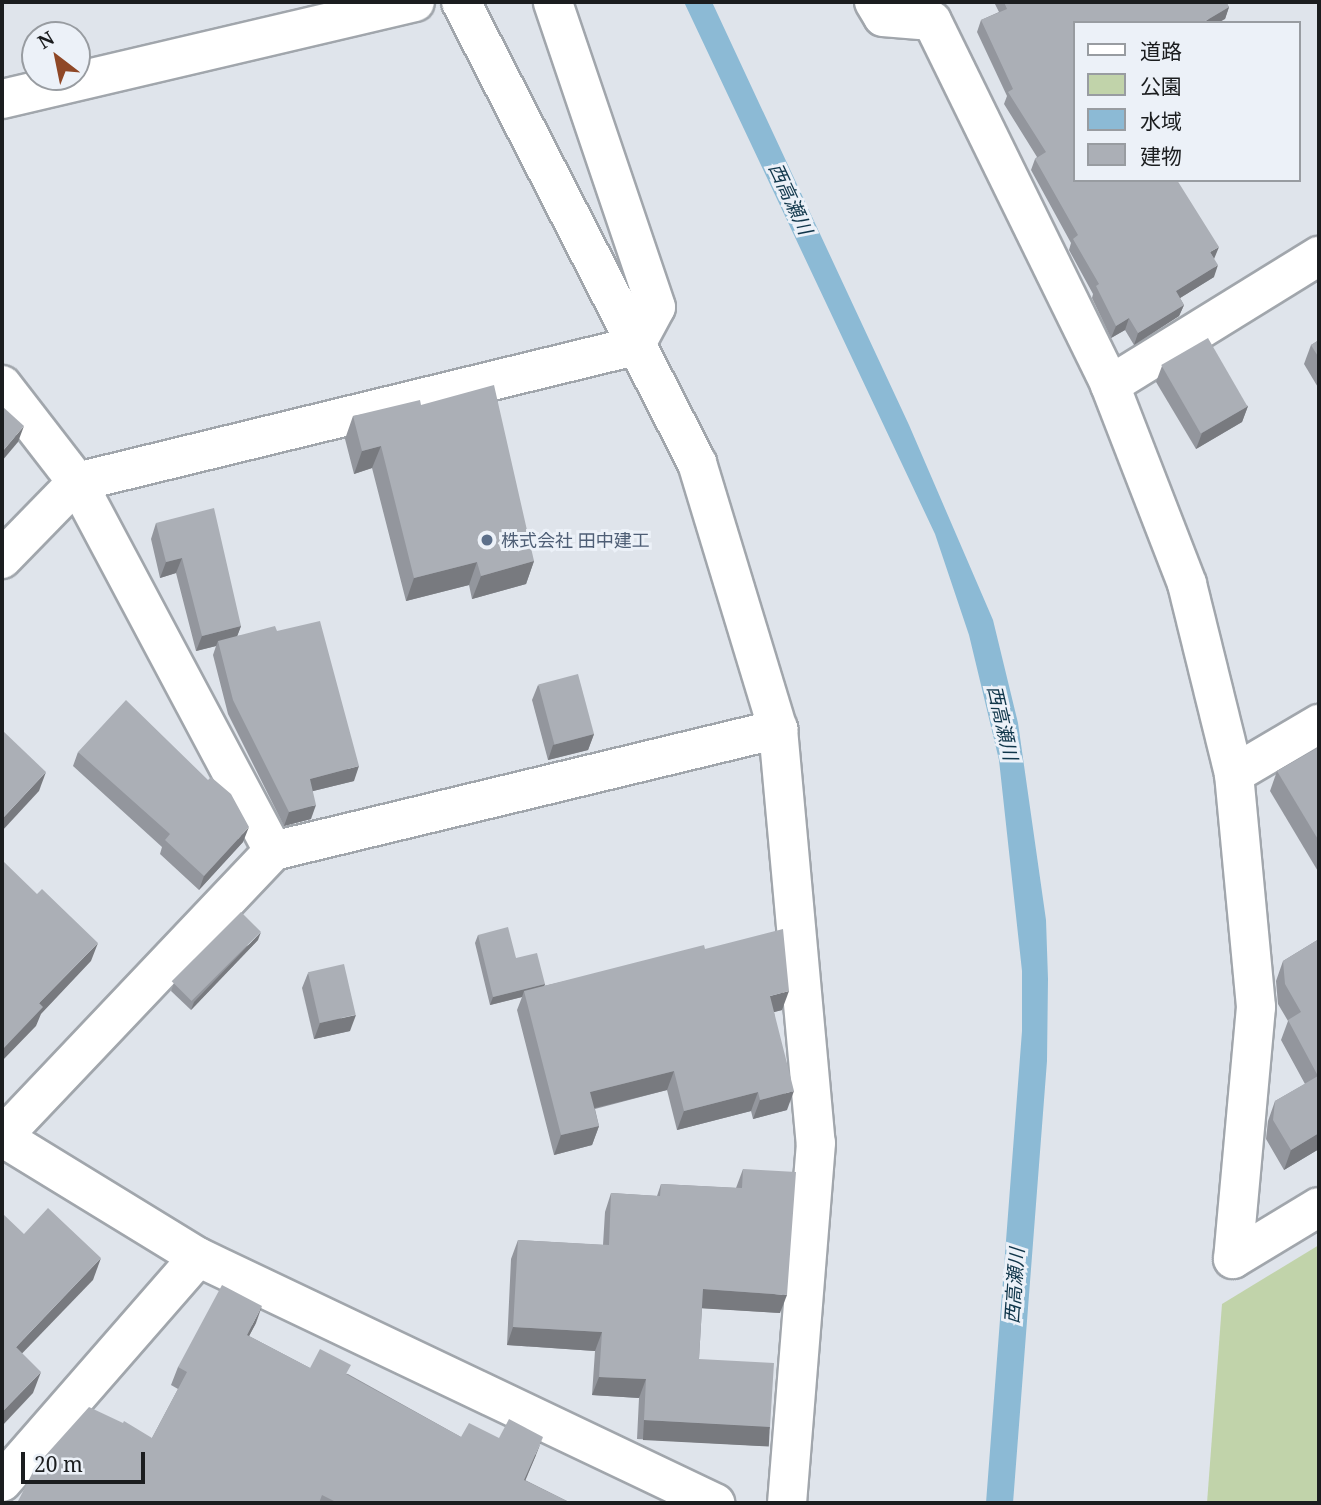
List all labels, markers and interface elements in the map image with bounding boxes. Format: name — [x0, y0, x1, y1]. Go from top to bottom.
north arrow — [21, 21, 91, 91]
legend — [1072, 21, 1300, 182]
text: N — [33, 25, 59, 55]
text: 道路 — [1140, 37, 1182, 65]
text: 公園 — [1140, 72, 1182, 100]
text: 水域 — [1140, 107, 1182, 135]
text: 建物 — [1140, 142, 1182, 170]
water label: 西高瀬川 — [764, 160, 816, 238]
place label: 株式会社 田中建工 — [501, 529, 650, 551]
marker: 株式会社 田中建工 — [479, 532, 495, 548]
water label: 西高瀬川 — [982, 683, 1022, 763]
water label: 西高瀬川 — [1001, 1247, 1029, 1325]
scale bar — [24, 1438, 149, 1482]
text: 20 m — [34, 1450, 83, 1478]

